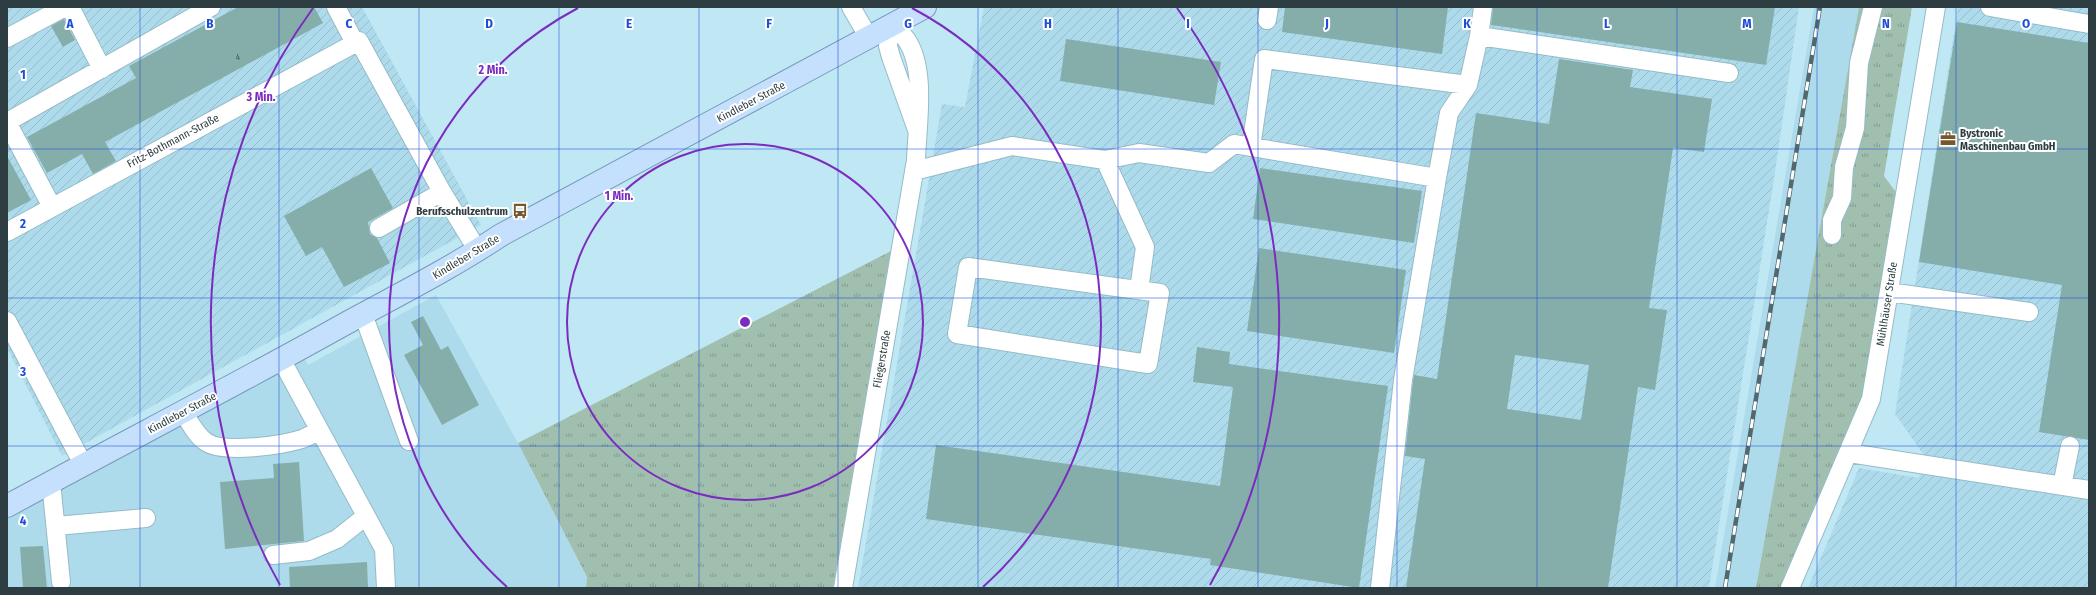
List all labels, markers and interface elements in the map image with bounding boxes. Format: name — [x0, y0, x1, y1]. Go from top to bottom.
text: A — [65, 16, 74, 31]
text: B — [206, 16, 214, 31]
text: C — [346, 16, 353, 31]
text: D — [485, 16, 493, 31]
text: E — [626, 16, 632, 31]
text: F — [766, 16, 772, 31]
text: G — [904, 16, 912, 31]
text: H — [1044, 16, 1052, 31]
text: I — [1186, 16, 1190, 31]
text: J — [1324, 16, 1329, 31]
text: K — [1463, 16, 1471, 31]
text: L — [1604, 16, 1610, 31]
text: M — [1742, 16, 1752, 31]
text: N — [1882, 16, 1890, 31]
text: O — [2022, 16, 2030, 31]
house number: 4 — [236, 52, 241, 62]
text: 2 Min. — [478, 63, 508, 77]
text: 1 — [20, 67, 26, 82]
street label: Kindleber Straße — [715, 79, 787, 125]
text: 3 Min. — [246, 90, 276, 104]
street label: Fritz-Bothmann-Straße — [125, 111, 221, 171]
place label: Bystronic Maschinenbau GmbH — [1960, 127, 2056, 153]
office icon: Bystronic Maschinenbau GmbH — [1939, 130, 1957, 148]
text: 1 Min. — [605, 189, 633, 203]
bus stop icon: Berufsschulzentrum — [511, 202, 529, 220]
place label: Berufsschulzentrum — [416, 205, 508, 218]
text: 2 — [19, 216, 26, 231]
street label: Kindleber Straße — [430, 232, 502, 282]
street label: Mühlhäuser Straße — [1874, 261, 1900, 347]
centre of rings — [738, 315, 752, 329]
street label: Fliegerstraße — [871, 329, 893, 389]
text: 3 — [19, 364, 26, 379]
street label: Kindleber Straße — [146, 390, 218, 436]
text: 4 — [20, 513, 27, 528]

